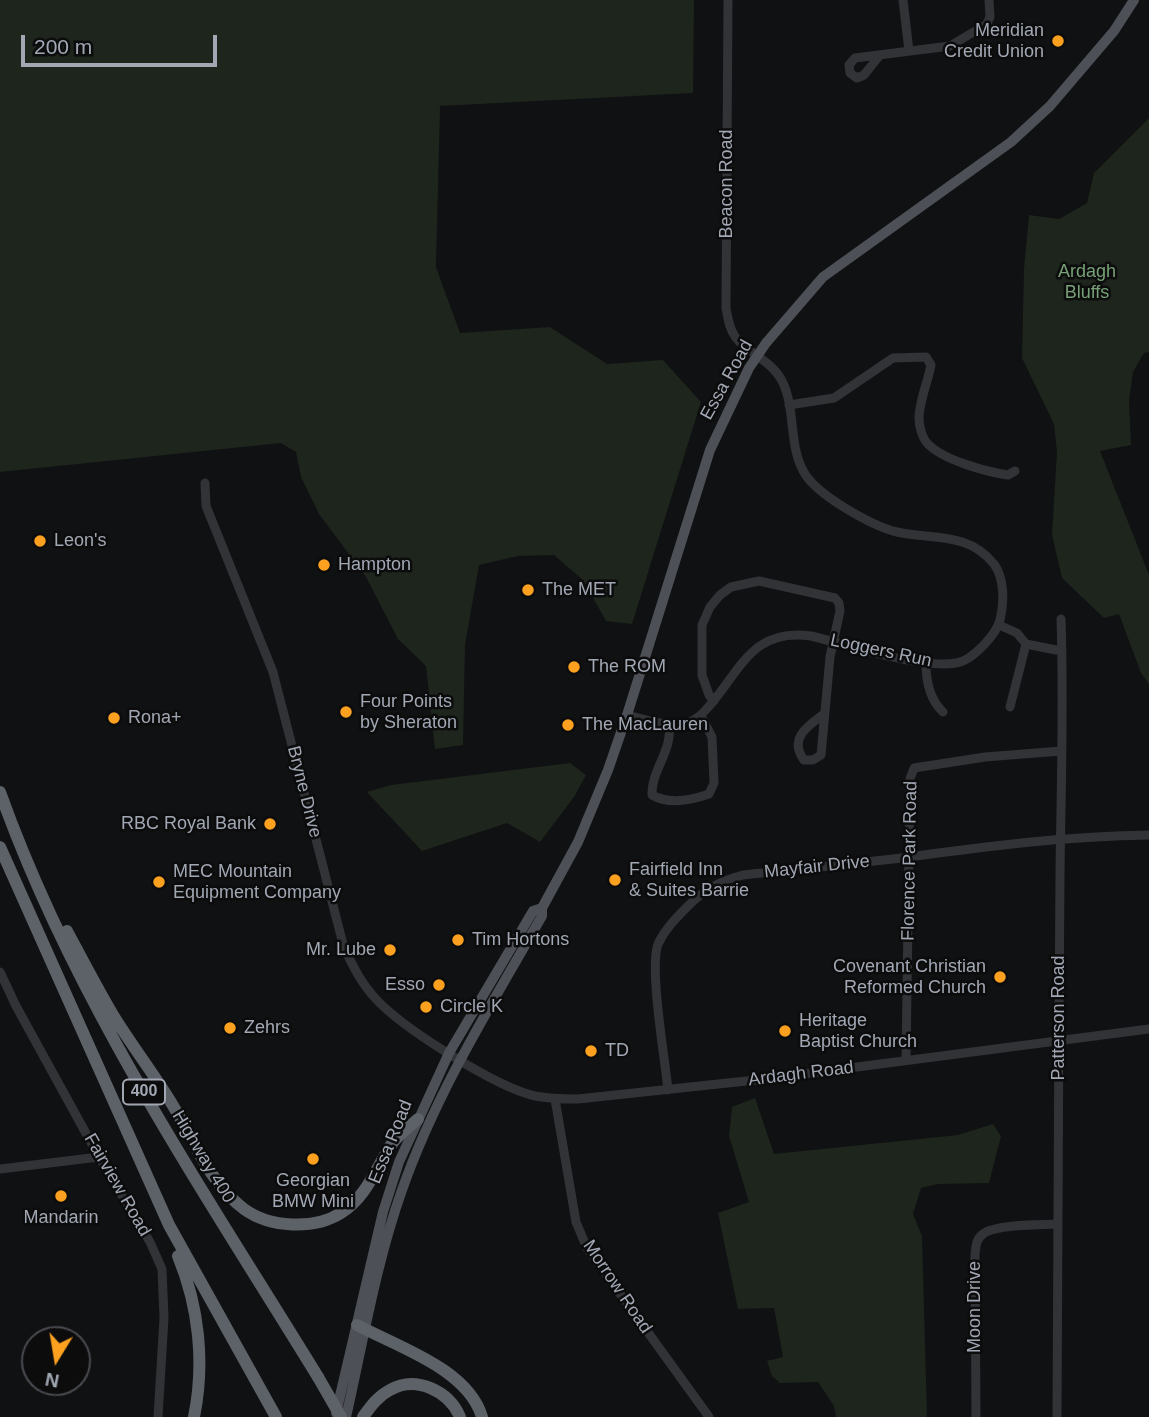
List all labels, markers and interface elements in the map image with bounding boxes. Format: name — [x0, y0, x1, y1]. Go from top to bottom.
place label: Meridian Credit Union — [944, 20, 1044, 62]
scale bar — [24, 21, 220, 65]
marker: Meridian Credit Union — [1050, 33, 1066, 49]
text: 200 m — [34, 35, 92, 58]
street label: Beacon Road — [716, 129, 738, 239]
park label: Ardagh Bluffs — [1058, 261, 1116, 304]
street label: Essa Road — [696, 336, 758, 424]
place label: Leon's — [54, 530, 106, 552]
marker: Leon's — [32, 533, 48, 549]
place label: Hampton — [338, 554, 411, 576]
marker: Hampton — [316, 557, 332, 573]
place label: The MET — [542, 579, 616, 601]
marker: The MET — [520, 582, 536, 598]
street label: Loggers Run — [828, 630, 934, 672]
place label: The ROM — [588, 656, 666, 678]
marker: The ROM — [566, 659, 582, 675]
place label: Four Points by Sheraton — [360, 691, 457, 734]
marker: Four Points by Sheraton — [338, 704, 354, 720]
place label: Rona+ — [128, 707, 182, 729]
marker: Rona+ — [106, 710, 122, 726]
place label: The MacLauren — [582, 714, 708, 736]
marker: The MacLauren — [560, 717, 576, 733]
street label: Bryne Drive — [282, 744, 326, 840]
street label: Florence Park Road — [898, 781, 922, 941]
place label: RBC Royal Bank — [121, 813, 256, 835]
marker: RBC Royal Bank — [262, 816, 278, 832]
street label: Mayfair Drive — [763, 851, 871, 883]
place label: Fairfield Inn & Suites Barrie — [629, 859, 749, 902]
place label: MEC Mountain Equipment Company — [173, 861, 341, 903]
marker: Fairfield Inn & Suites Barrie — [607, 872, 623, 888]
marker: MEC Mountain Equipment Company — [151, 874, 167, 890]
place label: Tim Hortons — [472, 929, 569, 951]
marker: Tim Hortons — [450, 932, 466, 948]
place label: Mr. Lube — [306, 939, 376, 961]
marker: Mr. Lube — [382, 942, 398, 958]
street label: Patterson Road — [1048, 955, 1070, 1081]
place label: Covenant Christian Reformed Church — [833, 956, 986, 998]
marker: Covenant Christian Reformed Church — [992, 969, 1008, 985]
place label: Esso — [385, 974, 425, 996]
marker: Esso — [431, 977, 447, 993]
place label: Circle K — [440, 996, 503, 1018]
marker: Circle K — [418, 999, 434, 1015]
place label: Heritage Baptist Church — [799, 1010, 917, 1052]
place label: Zehrs — [244, 1017, 290, 1039]
marker: Zehrs — [222, 1020, 238, 1036]
marker: Heritage Baptist Church — [777, 1023, 793, 1039]
place label: TD — [605, 1040, 629, 1062]
marker: TD — [583, 1043, 599, 1059]
street label: Ardagh Road — [747, 1057, 855, 1091]
road number: 400 — [123, 1080, 165, 1104]
street label: Essa Road — [364, 1097, 418, 1187]
street label: Highway 400 — [167, 1107, 239, 1207]
street label: Fairview Road — [79, 1130, 155, 1240]
marker: Georgian BMW Mini — [305, 1151, 321, 1167]
place label: Georgian BMW Mini — [272, 1170, 354, 1212]
marker: Mandarin — [53, 1188, 69, 1204]
place label: Mandarin — [23, 1207, 99, 1229]
street label: Morrow Road — [578, 1236, 656, 1338]
street label: Moon Drive — [964, 1261, 986, 1353]
north arrow — [21, 1326, 91, 1396]
text: N — [44, 1369, 61, 1392]

